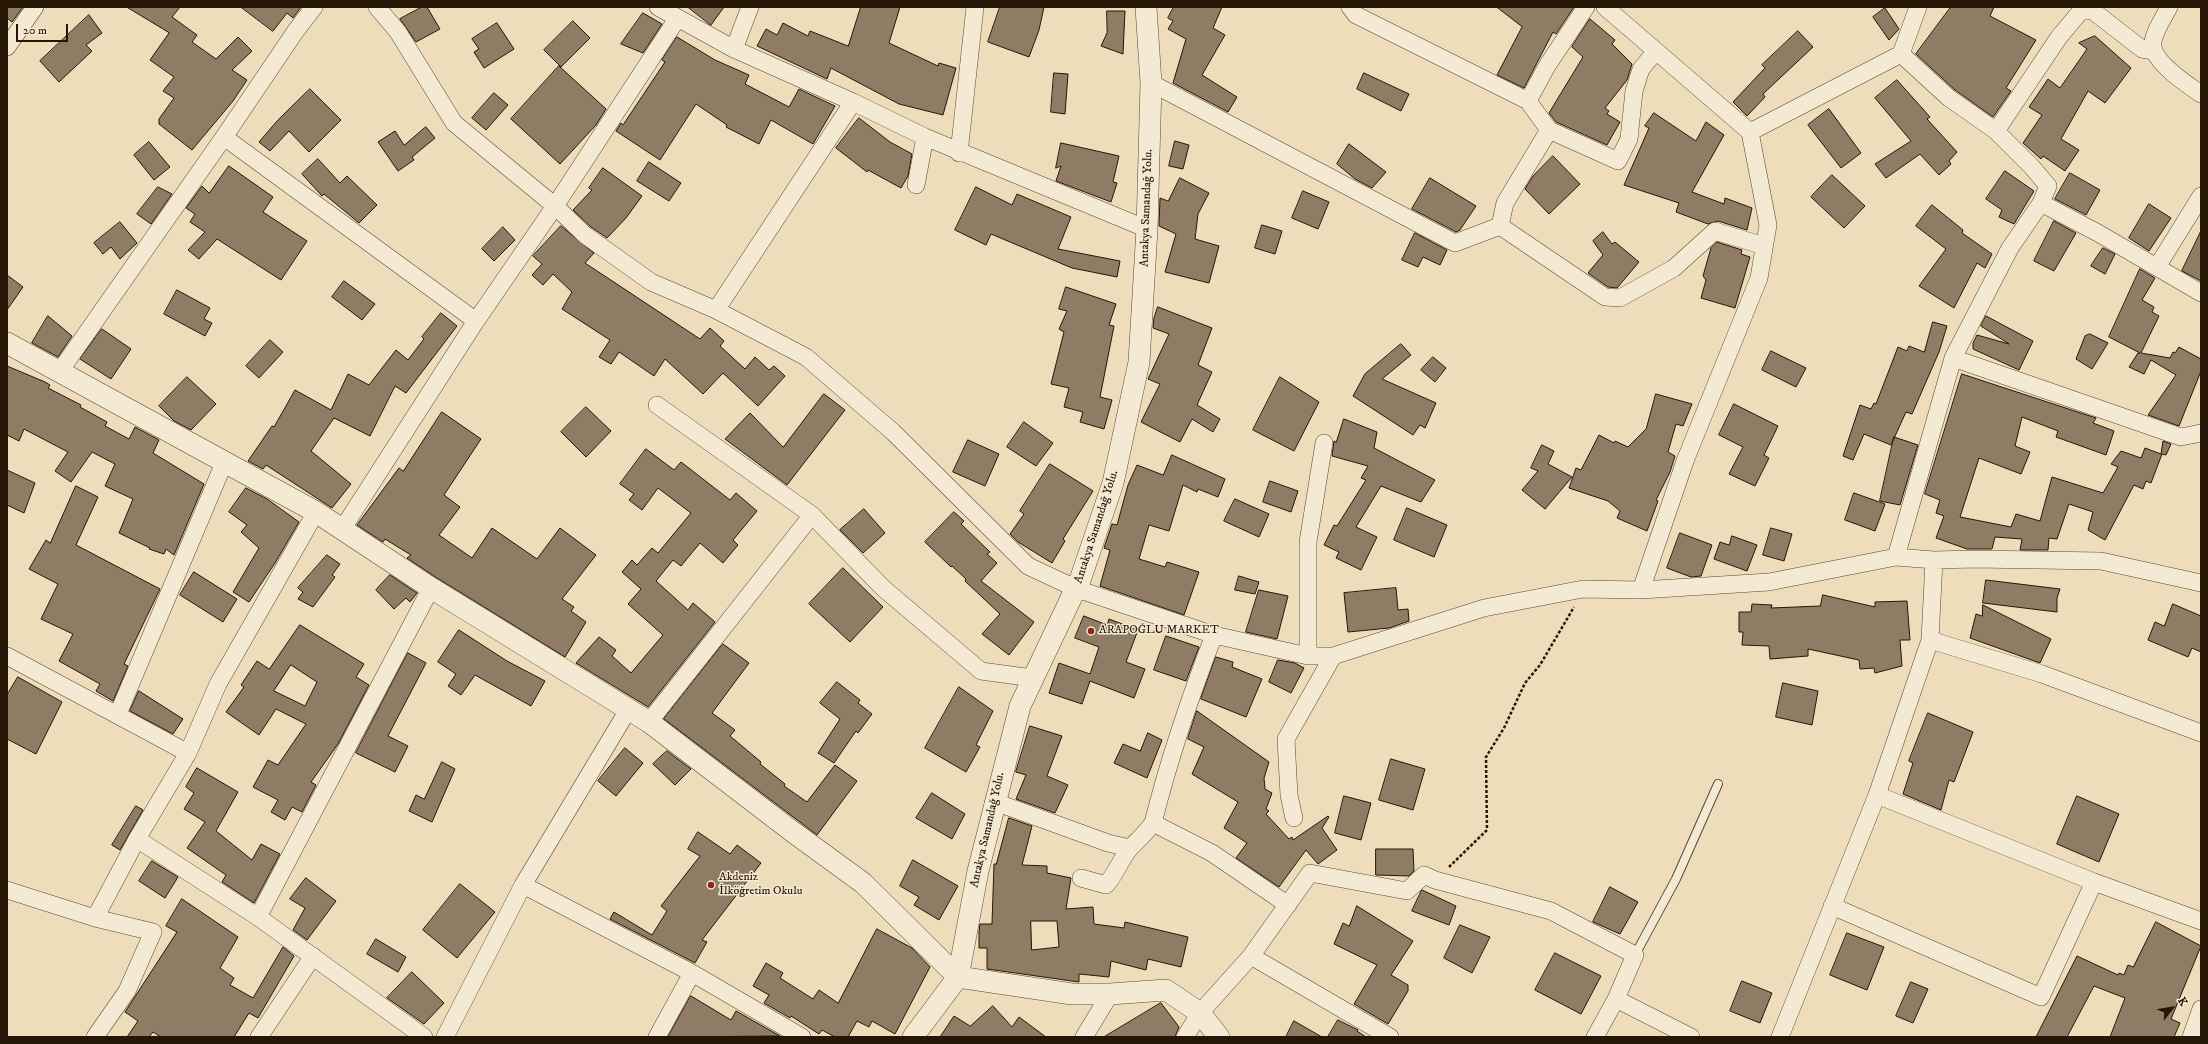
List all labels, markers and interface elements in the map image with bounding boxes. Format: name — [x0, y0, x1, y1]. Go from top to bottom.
scale bar — [18, 16, 70, 42]
text: 20 m — [23, 23, 47, 38]
street label: Antakya Samandağ Yolu. — [1138, 149, 1156, 267]
street label: Antakya Samandağ Yolu. — [1072, 469, 1122, 585]
place label: ARAPOĞLU MARKET — [1099, 624, 1219, 638]
marker: ARAPOĞLU MARKET — [1086, 626, 1096, 636]
street label: Antakya Samandağ Yolu. — [968, 771, 1008, 889]
place label: Akdeniz İlköğretim Okulu — [719, 871, 802, 899]
marker: Akdeniz İlköğretim Okulu — [706, 880, 716, 890]
north arrow — [2152, 988, 2192, 1028]
text: K — [2174, 995, 2190, 1009]

